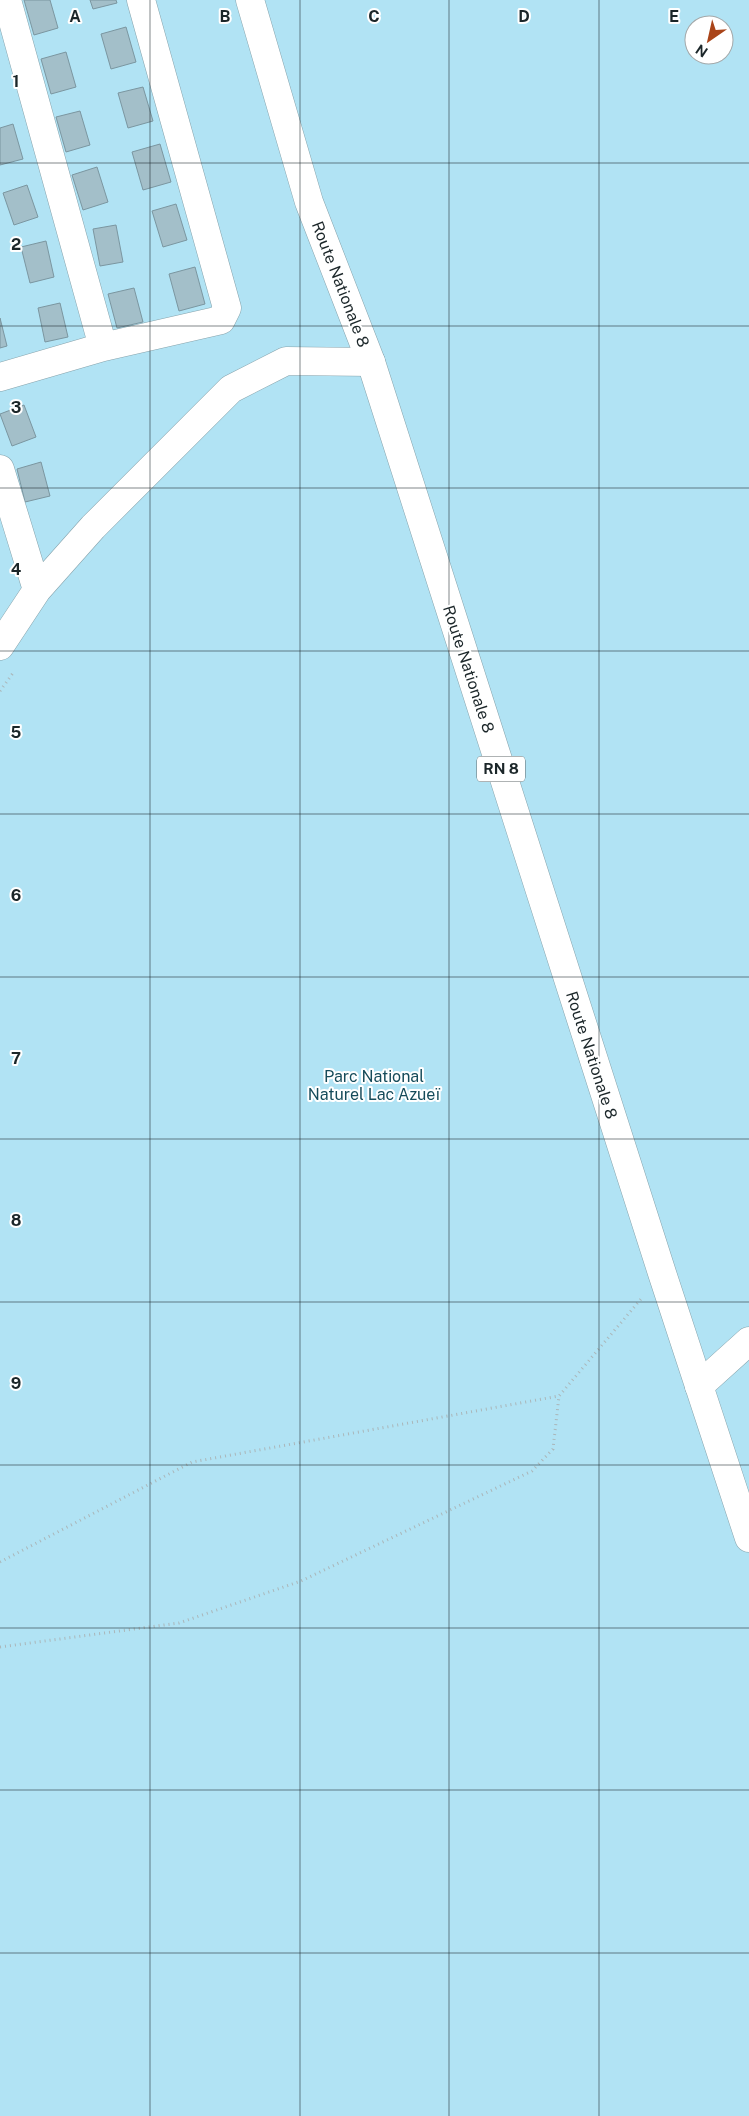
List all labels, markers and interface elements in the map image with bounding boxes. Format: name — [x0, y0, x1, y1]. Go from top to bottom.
text: A — [69, 7, 81, 26]
text: B — [220, 7, 231, 26]
text: C — [368, 7, 380, 26]
text: D — [518, 7, 530, 26]
text: E — [669, 7, 679, 26]
north arrow — [684, 15, 734, 65]
text: N — [693, 41, 711, 60]
text: 1 — [13, 72, 19, 91]
street label: Route Nationale 8 — [308, 219, 373, 350]
text: 2 — [11, 235, 21, 254]
text: 3 — [11, 398, 21, 417]
text: 4 — [11, 560, 22, 579]
street label: Route Nationale 8 — [439, 603, 498, 735]
text: 5 — [11, 723, 22, 742]
road number: RN 8 — [477, 756, 525, 782]
text: 6 — [11, 886, 21, 905]
street label: Route Nationale 8 — [562, 989, 621, 1121]
text: 7 — [11, 1049, 21, 1068]
park label: Parc National Naturel Lac Azueï — [308, 1067, 440, 1104]
text: 8 — [11, 1211, 22, 1230]
text: 9 — [11, 1374, 21, 1393]

